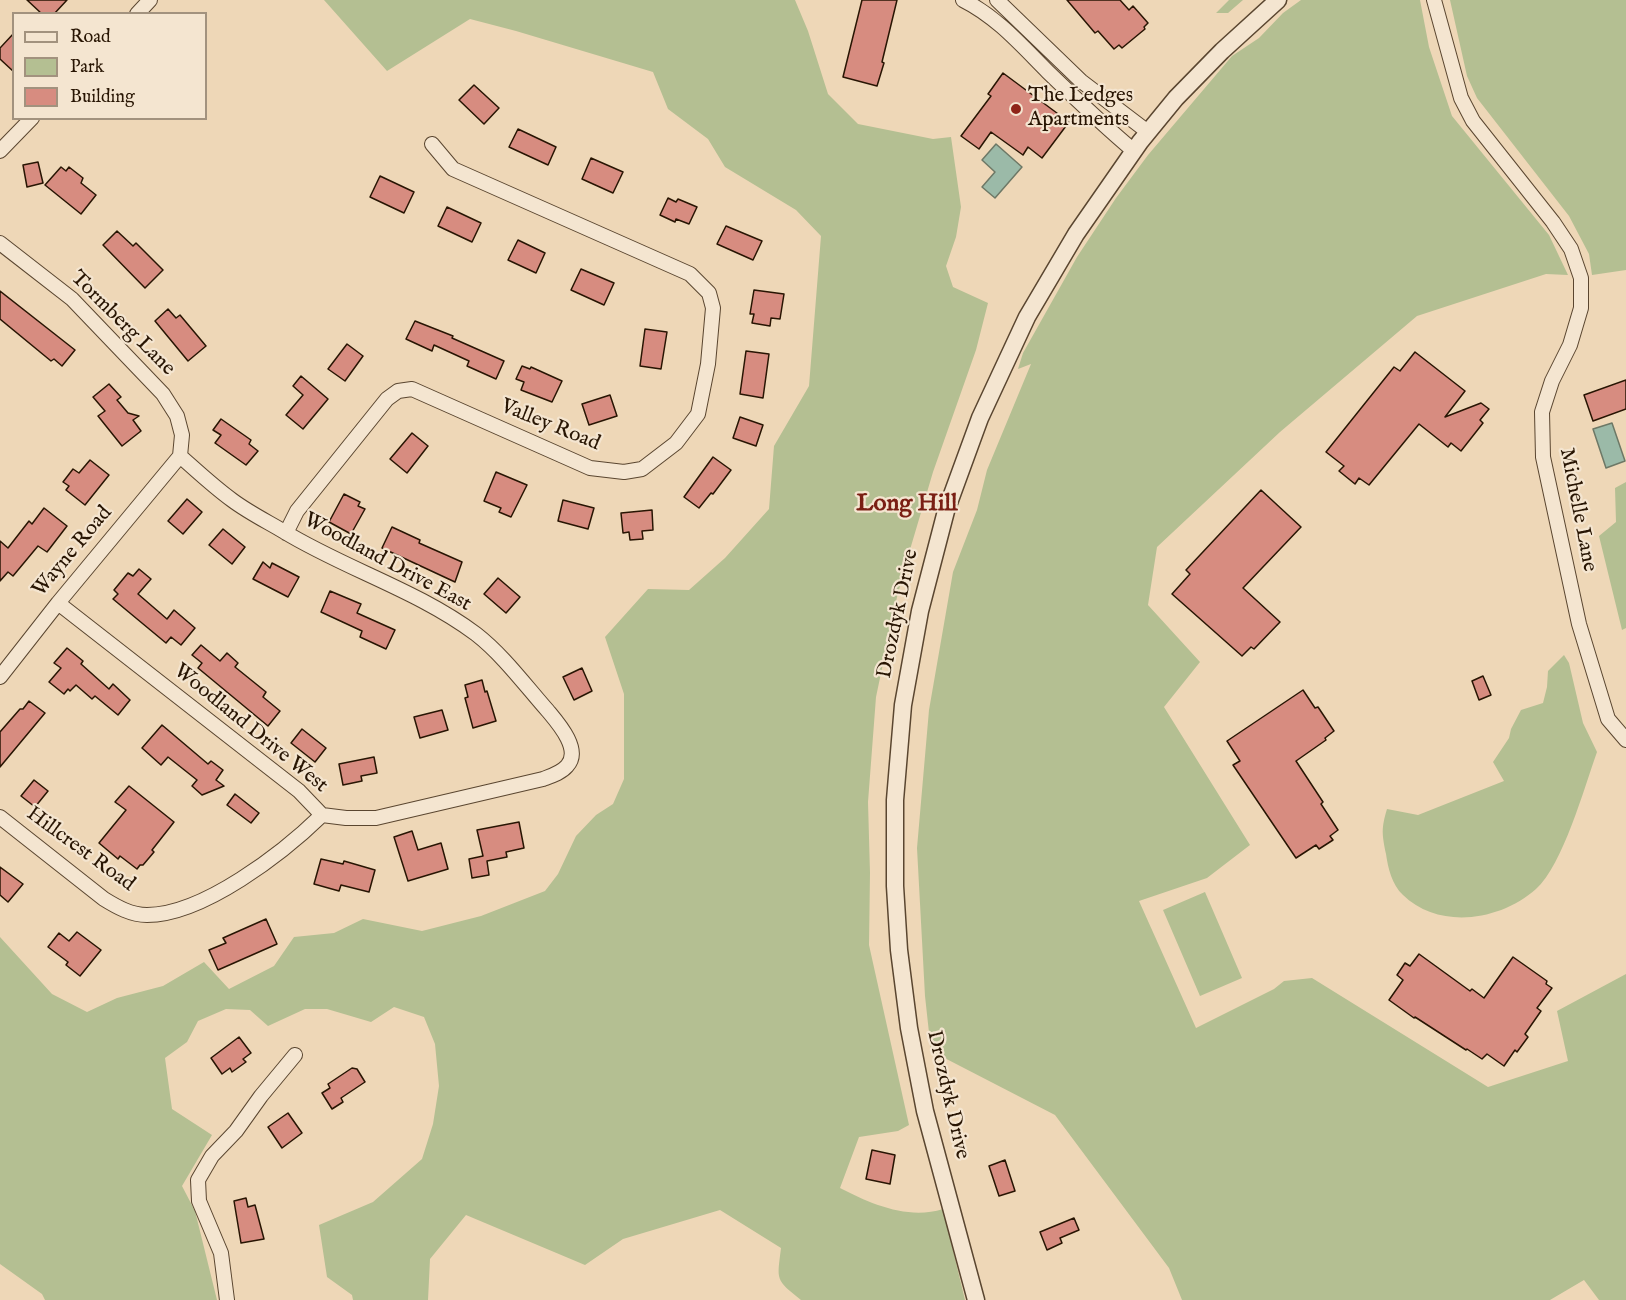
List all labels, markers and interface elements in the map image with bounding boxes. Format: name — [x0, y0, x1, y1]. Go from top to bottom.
legend — [12, 12, 207, 120]
text: Road — [70, 26, 111, 49]
text: Park — [70, 56, 104, 79]
place label: The Ledges Apartments — [1028, 84, 1133, 134]
text: Building — [70, 86, 135, 109]
marker: The Ledges Apartments — [1009, 102, 1023, 116]
street label: Tormberg Lane — [64, 266, 180, 382]
street label: Valley Road — [497, 395, 603, 457]
street label: Michelle Lane — [1553, 446, 1601, 574]
district label: Long Hill — [856, 491, 958, 519]
street label: Wayne Road — [28, 501, 118, 603]
street label: Woodland Drive East — [299, 508, 475, 618]
street label: Drozdyk Drive — [873, 547, 925, 681]
street label: Woodland Drive West — [168, 659, 332, 799]
street label: Hillcrest Road — [21, 802, 139, 898]
street label: Drozdyk Drive — [920, 1028, 974, 1162]

